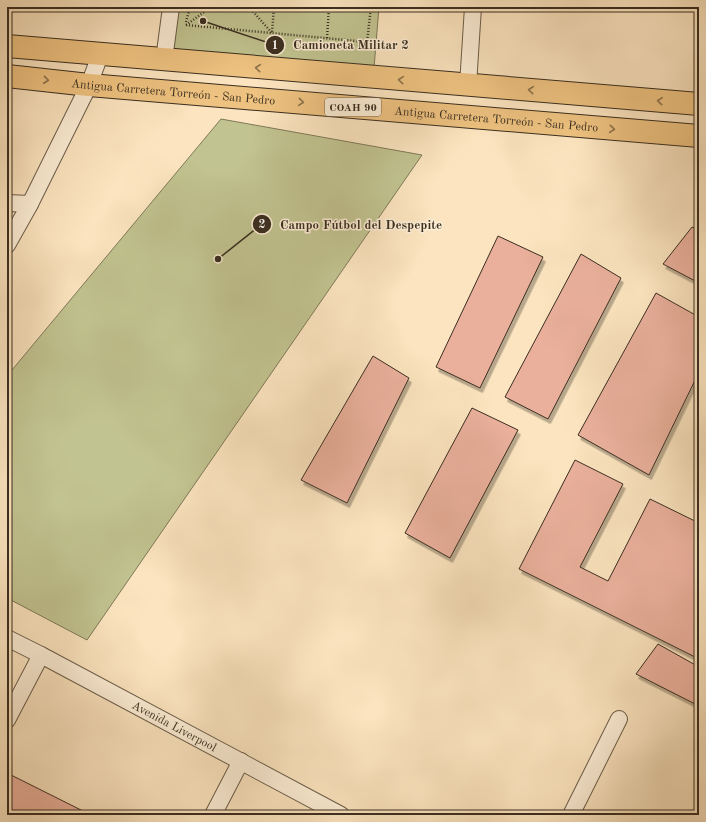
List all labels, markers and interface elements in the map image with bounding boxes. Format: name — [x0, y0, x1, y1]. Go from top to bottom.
callout: Camioneta Militar 2 — [265, 32, 417, 57]
text: Camioneta Militar 2 — [293, 39, 409, 52]
text: 1 — [272, 40, 278, 52]
one-way arrow — [255, 63, 261, 72]
one-way arrow — [43, 75, 49, 84]
one-way arrow — [398, 75, 404, 84]
street label: Antigua Carretera Torreón - San Pedro — [70, 78, 276, 108]
one-way arrow — [528, 86, 534, 95]
one-way arrow — [298, 97, 304, 106]
one-way arrow — [657, 97, 663, 106]
road number: COAH 90 — [325, 98, 381, 116]
street label: Antigua Carretera Torreón - San Pedro — [393, 106, 599, 135]
one-way arrow — [609, 124, 615, 133]
callout: Campo Fútbol del Despepite — [252, 212, 450, 237]
text: 2 — [259, 219, 266, 231]
text: Campo Fútbol del Despepite — [280, 219, 442, 232]
street label: Avenida Liverpool — [129, 700, 218, 754]

